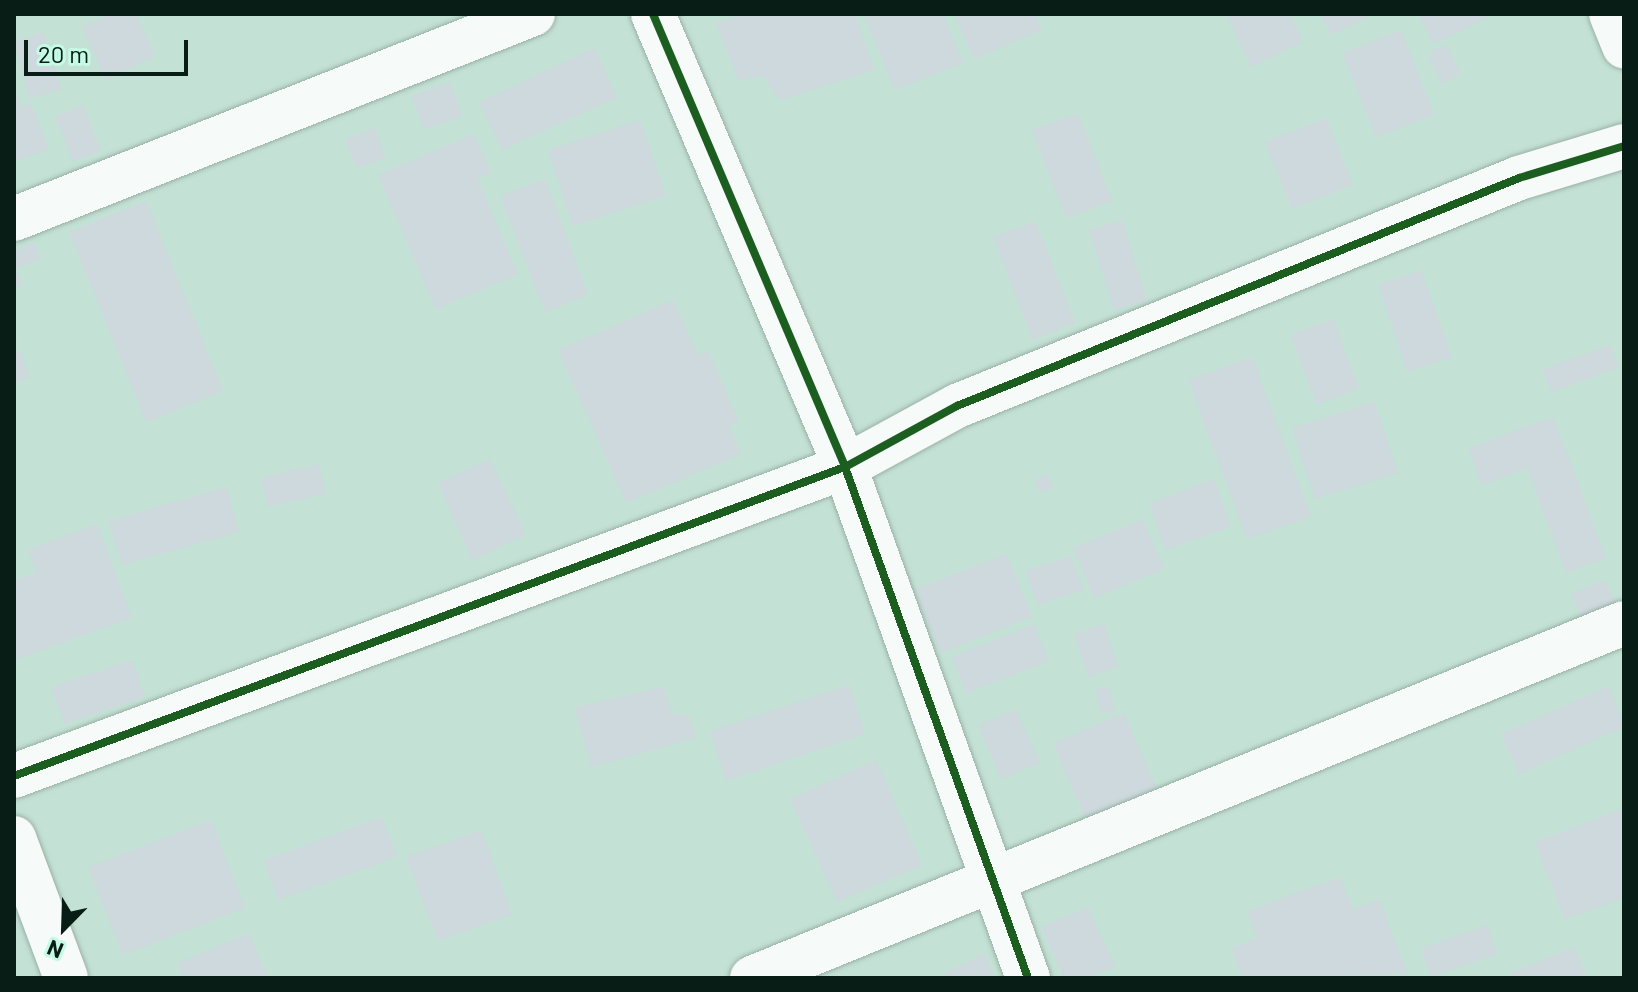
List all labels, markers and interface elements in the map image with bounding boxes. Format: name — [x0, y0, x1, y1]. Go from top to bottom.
scale bar — [28, 24, 192, 74]
text: 20 m — [38, 39, 89, 68]
north arrow — [24, 888, 104, 968]
text: N — [43, 935, 66, 965]

